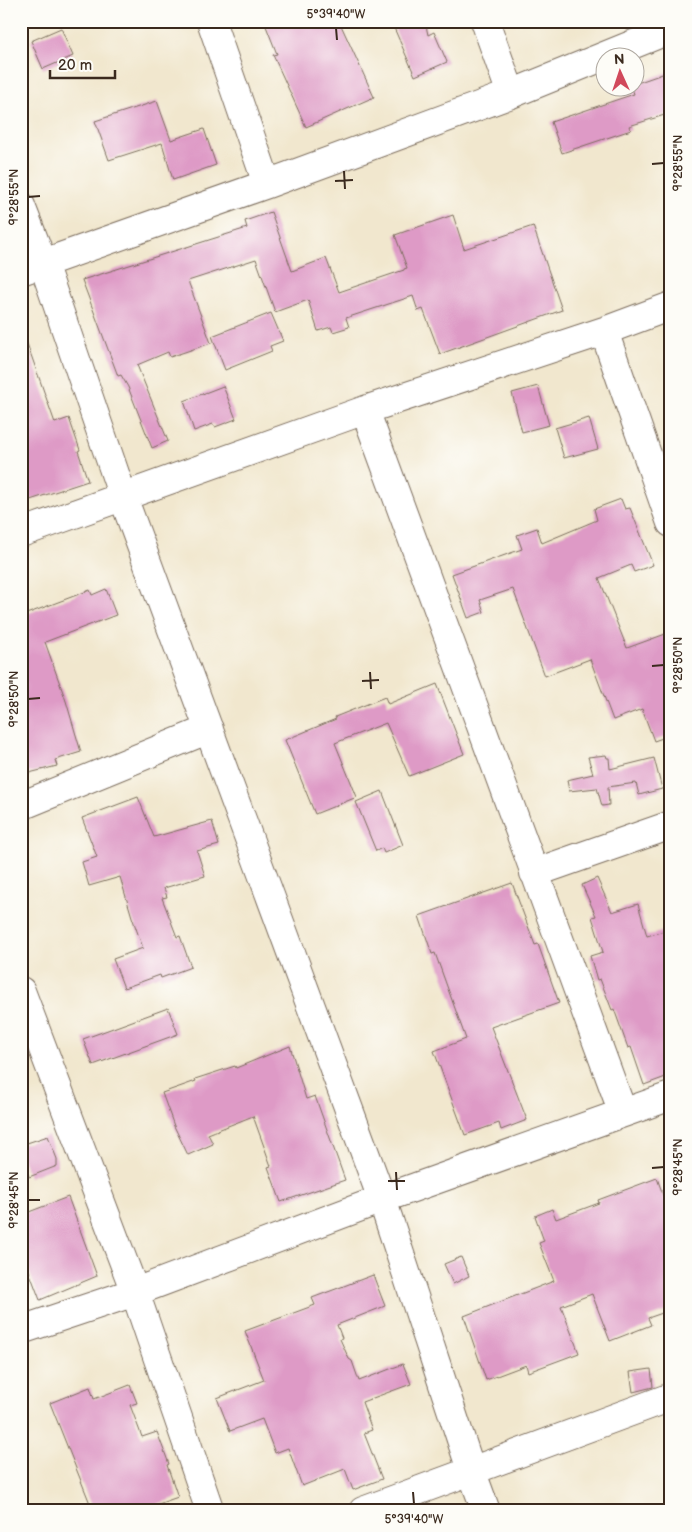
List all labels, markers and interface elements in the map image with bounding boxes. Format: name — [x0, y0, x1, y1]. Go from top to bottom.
text: 5°39'40"W — [306, 7, 366, 22]
scale bar — [50, 48, 115, 80]
north arrow — [594, 48, 644, 98]
text: N — [614, 51, 625, 68]
text: 20 m — [58, 56, 92, 75]
text: 9°28'55"N — [671, 135, 686, 191]
text: 9°28'55"N — [7, 169, 22, 225]
text: 9°28'50"N — [671, 637, 686, 693]
text: 9°28'50"N — [7, 671, 22, 727]
text: 9°28'45"N — [671, 1139, 686, 1195]
text: 9°28'45"N — [7, 1172, 22, 1228]
text: 5°39'40"W — [384, 1512, 444, 1527]

